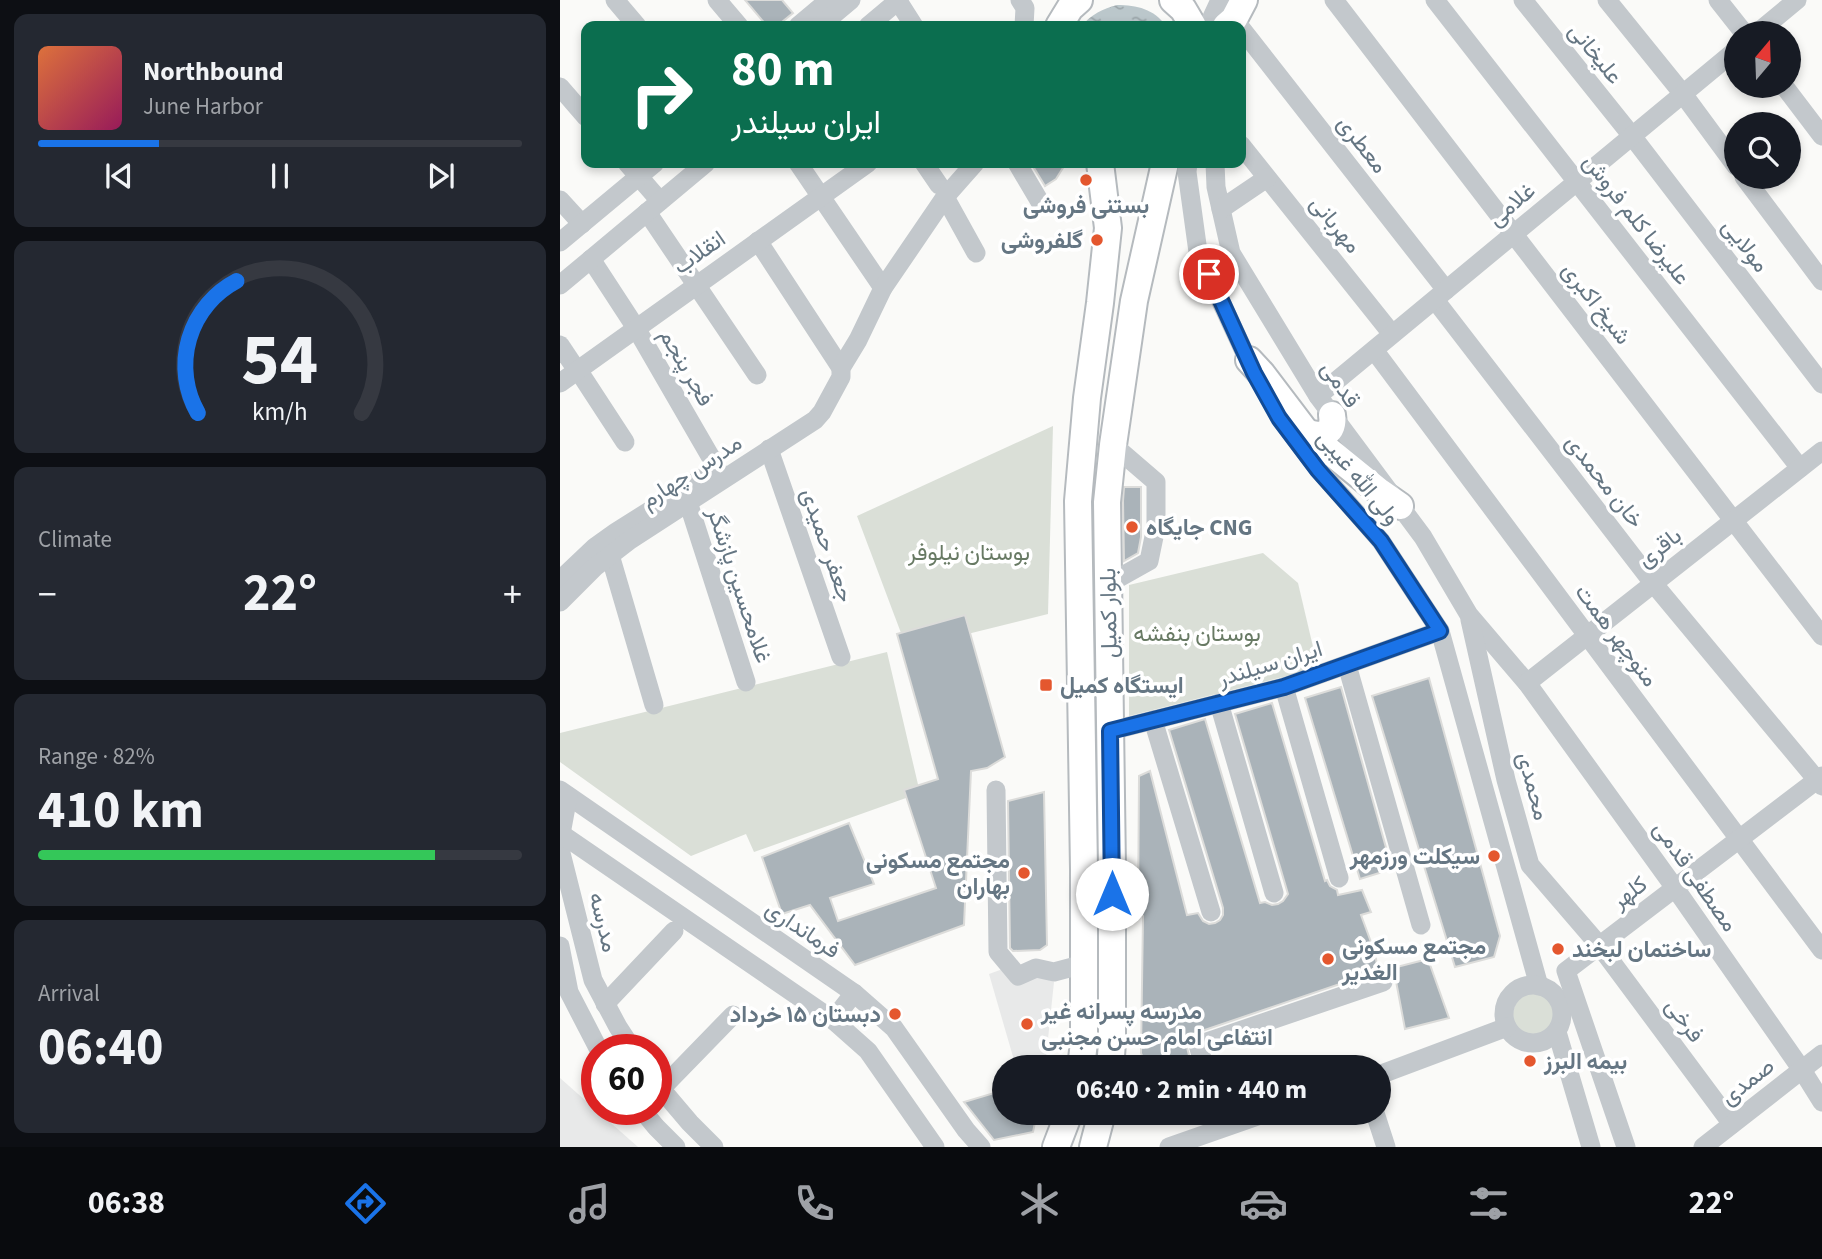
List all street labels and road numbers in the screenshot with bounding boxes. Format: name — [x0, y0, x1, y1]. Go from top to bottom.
street label: علیخانی — [1560, 15, 1631, 91]
street label: معطری — [1329, 108, 1396, 180]
street label: علیرضا کلم فروش — [1575, 147, 1698, 292]
street label: غلامی — [1480, 175, 1542, 234]
street label: مهربانی — [1302, 188, 1369, 260]
street label: مولایی — [1714, 211, 1777, 279]
street label: انقلاب — [666, 222, 732, 282]
street label: شیخ اکبری — [1554, 255, 1639, 352]
street label: فجر پنجم — [651, 322, 722, 412]
street label: قدمی — [1313, 354, 1368, 414]
street label: ولی الله غیبی — [1309, 423, 1408, 532]
street label: مدرس چهارم — [634, 426, 748, 517]
street label: خان محمدی — [1557, 427, 1652, 535]
street label: جعفر حمیدی — [793, 484, 862, 607]
street label: غلامحسین پازشگر — [699, 502, 780, 667]
street label: باقری — [1630, 519, 1689, 575]
street label: بلوار کمیل — [1091, 568, 1126, 658]
street label: منوچهر همت — [1567, 577, 1666, 694]
street label: ایران سیلندر — [1213, 632, 1326, 695]
street label: محمدی — [1509, 748, 1558, 824]
street label: مصطفی قدمی — [1645, 814, 1746, 939]
street label: کلهر — [1603, 868, 1654, 918]
street label: مدرسه — [580, 889, 627, 956]
street label: فرمانداری — [759, 892, 847, 967]
street label: فرخی — [1657, 991, 1712, 1049]
street label: صمدی — [1713, 1050, 1781, 1113]

